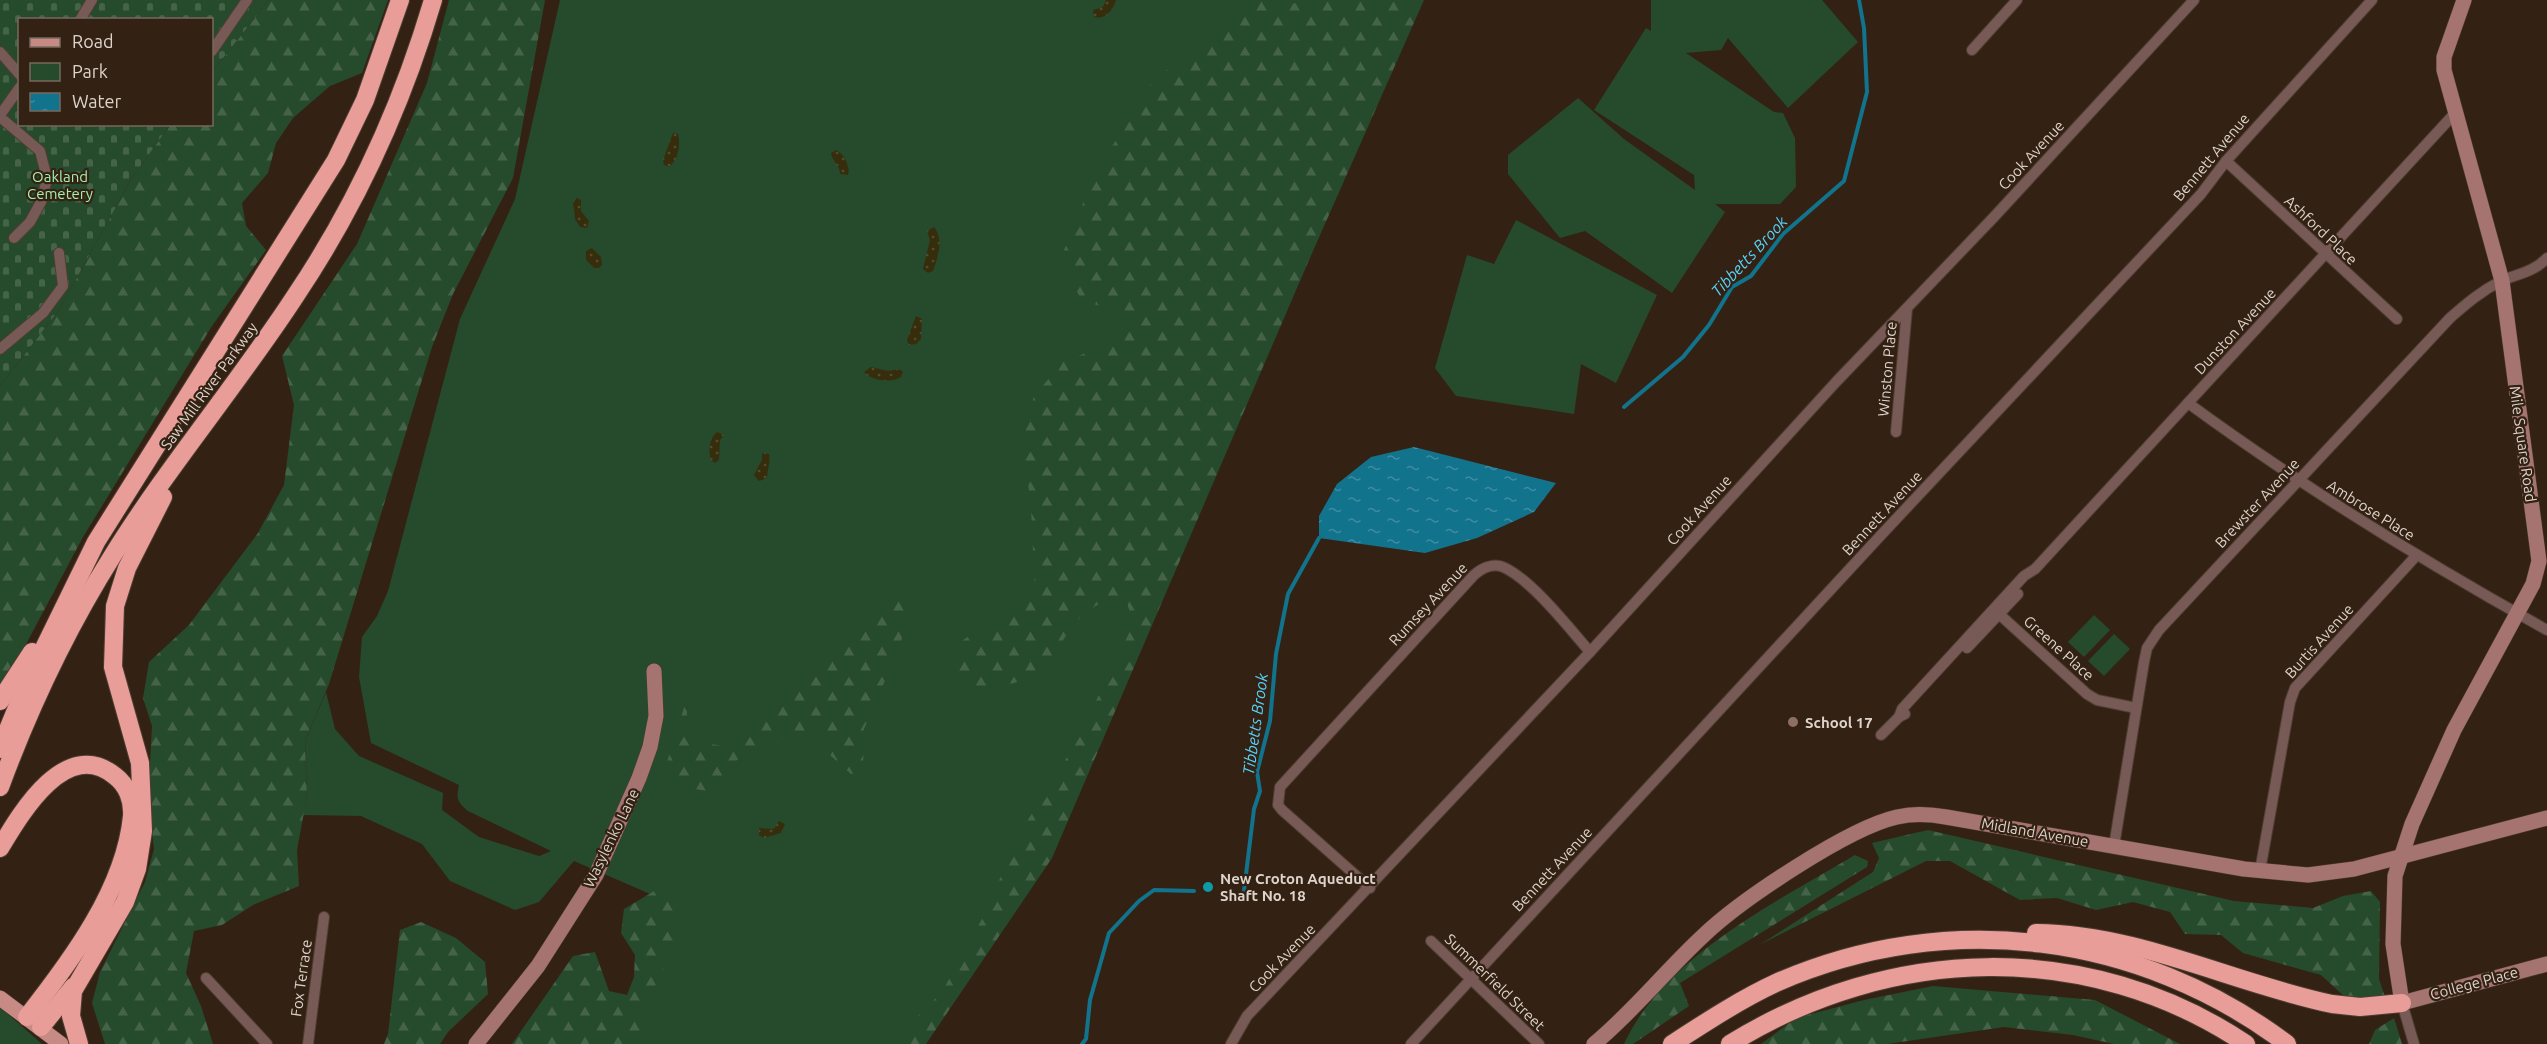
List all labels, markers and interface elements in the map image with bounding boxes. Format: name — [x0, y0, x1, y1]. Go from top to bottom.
legend — [18, 18, 213, 126]
text: Road — [72, 31, 114, 51]
text: Park — [72, 61, 108, 81]
text: Water — [72, 91, 122, 111]
street label: Bennett Avenue — [2169, 110, 2253, 204]
street label: Cook Avenue — [1995, 117, 2067, 193]
park label: Oakland Cemetery — [27, 168, 93, 202]
street label: Ashford Place — [2281, 192, 2361, 268]
water label: Tibbetts Brook — [1707, 212, 1791, 300]
street label: Dunston Avenue — [2191, 284, 2279, 378]
street label: Saw Mill River Parkway — [157, 319, 261, 453]
street label: Winston Place — [1874, 321, 1900, 417]
street label: Mile Square Road — [2506, 385, 2540, 503]
street label: Brewster Avenue — [2211, 455, 2303, 551]
street label: Bennett Avenue — [1839, 467, 1925, 559]
street label: Cook Avenue — [1663, 472, 1735, 548]
street label: Ambrose Place — [2324, 476, 2418, 544]
street label: Rumsey Avenue — [1385, 559, 1471, 649]
street label: Burtis Avenue — [2281, 600, 2357, 682]
street label: Greene Place — [2020, 612, 2098, 684]
water label: Tibbetts Brook — [1239, 671, 1271, 776]
place label: School 17 — [1805, 714, 1873, 731]
marker: School 17 — [1786, 715, 1800, 729]
street label: Wasylenko Lane — [580, 786, 642, 890]
street label: Midland Avenue — [1980, 814, 2090, 850]
street label: Bennett Avenue — [1509, 823, 1595, 915]
place label: New Croton Aqueduct Shaft No. 18 — [1220, 870, 1376, 904]
marker: New Croton Aqueduct Shaft No. 18 — [1201, 880, 1215, 894]
street label: Cook Avenue — [1245, 920, 1319, 996]
street label: Summerfield Street — [1442, 930, 1548, 1034]
street label: Fox Terrace — [287, 938, 315, 1018]
street label: College Place — [2428, 963, 2520, 1003]

